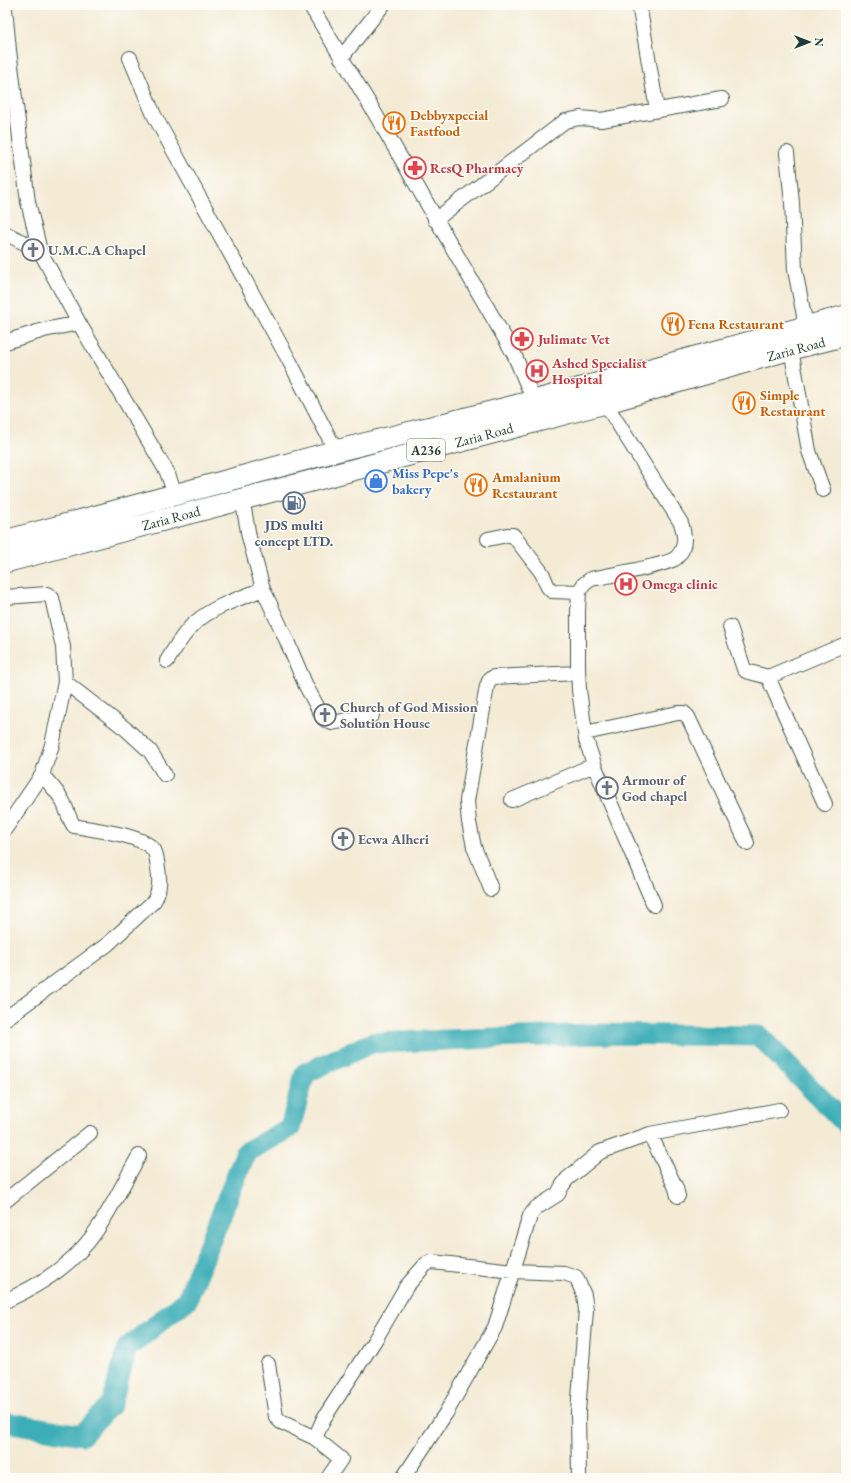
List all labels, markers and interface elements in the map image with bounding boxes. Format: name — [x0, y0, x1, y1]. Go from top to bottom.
north arrow — [789, 22, 829, 62]
text: N — [812, 38, 826, 47]
place label: Debbyxpecial Fastfood — [410, 106, 488, 140]
restaurant icon: Debbyxpecial Fastfood — [381, 110, 407, 136]
pharmacy icon: ResQ Pharmacy — [402, 155, 428, 181]
place label: ResQ Pharmacy — [430, 159, 524, 177]
church icon: U.M.C.A Chapel — [20, 237, 46, 263]
place label: U.M.C.A Chapel — [48, 241, 146, 259]
restaurant icon: Fena Restaurant — [660, 311, 686, 337]
place label: Fena Restaurant — [688, 315, 785, 333]
pharmacy icon: Julimate Vet — [509, 326, 535, 352]
place label: Julimate Vet — [536, 330, 611, 348]
street label: Zaria Road — [765, 332, 828, 365]
place label: Ashed Specialist Hospital — [551, 354, 647, 388]
hospital icon: Ashed Specialist Hospital — [524, 358, 550, 384]
place label: Simple Restaurant — [760, 386, 826, 420]
restaurant icon: Simple Restaurant — [731, 390, 757, 416]
street label: Zaria Road — [453, 418, 516, 451]
road number: A236 — [407, 439, 445, 461]
place label: Miss Pepe's bakery — [392, 464, 458, 498]
shop icon: Miss Pepe's bakery — [363, 468, 389, 494]
place label: Amalanium Restaurant — [491, 468, 561, 502]
restaurant icon: Amalanium Restaurant — [463, 472, 489, 498]
fuel station icon: JDS multi concept LTD. — [281, 490, 307, 516]
street label: Zaria Road — [140, 501, 203, 534]
place label: JDS multi concept LTD. — [255, 516, 333, 550]
hospital icon: Omega clinic — [613, 571, 639, 597]
place label: Omega clinic — [642, 575, 718, 593]
place label: Church of God Mission Solution House — [340, 698, 478, 732]
church icon: Church of God Mission Solution House — [312, 702, 338, 728]
place label: Armour of God chapel — [621, 771, 687, 805]
church icon: Armour of God chapel — [594, 775, 620, 801]
church icon: Ecwa Alheri — [330, 826, 356, 852]
place label: Ecwa Alheri — [358, 830, 429, 848]

